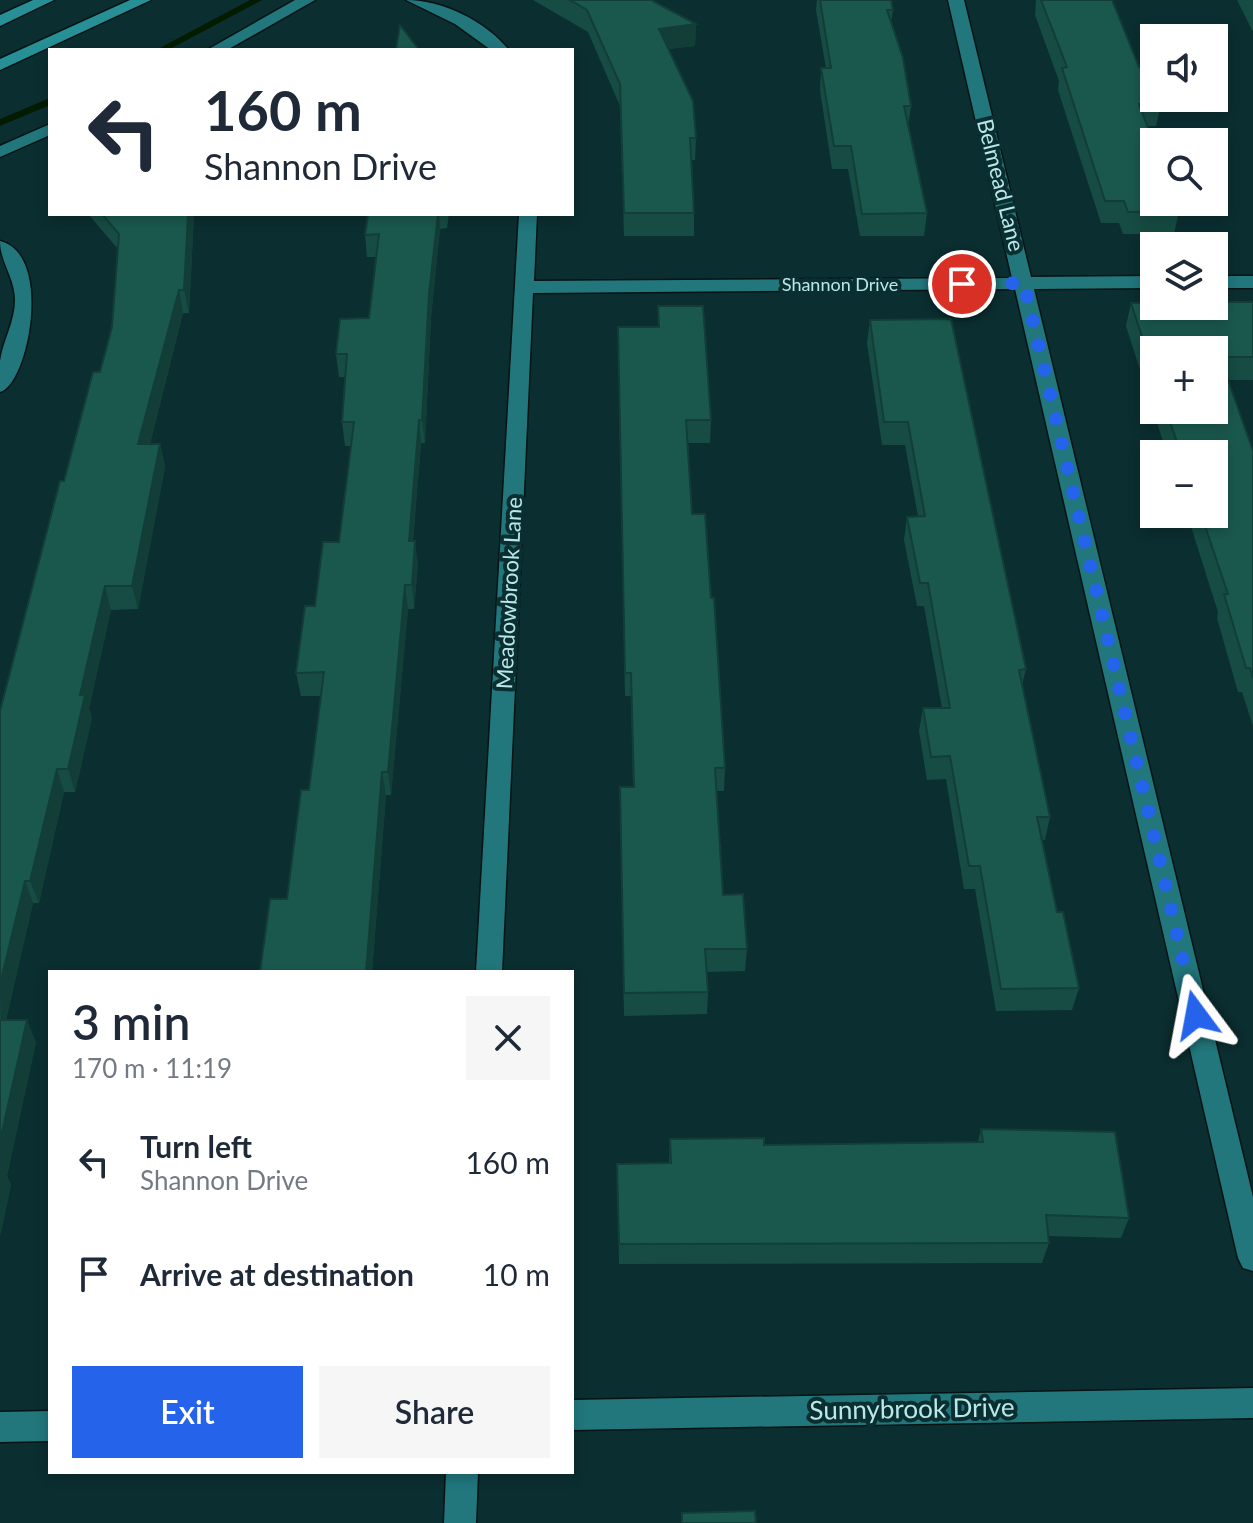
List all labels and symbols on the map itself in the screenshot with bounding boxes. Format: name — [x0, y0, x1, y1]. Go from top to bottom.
street label: Belmead Lane — [972, 116, 1031, 254]
pin — [928, 250, 996, 318]
street label: Shannon Drive — [782, 273, 898, 295]
street label: Meadowbrook Lane — [490, 496, 527, 690]
position arrow — [1154, 973, 1238, 1057]
street label: Sunnybrook Drive — [809, 1390, 1015, 1426]

